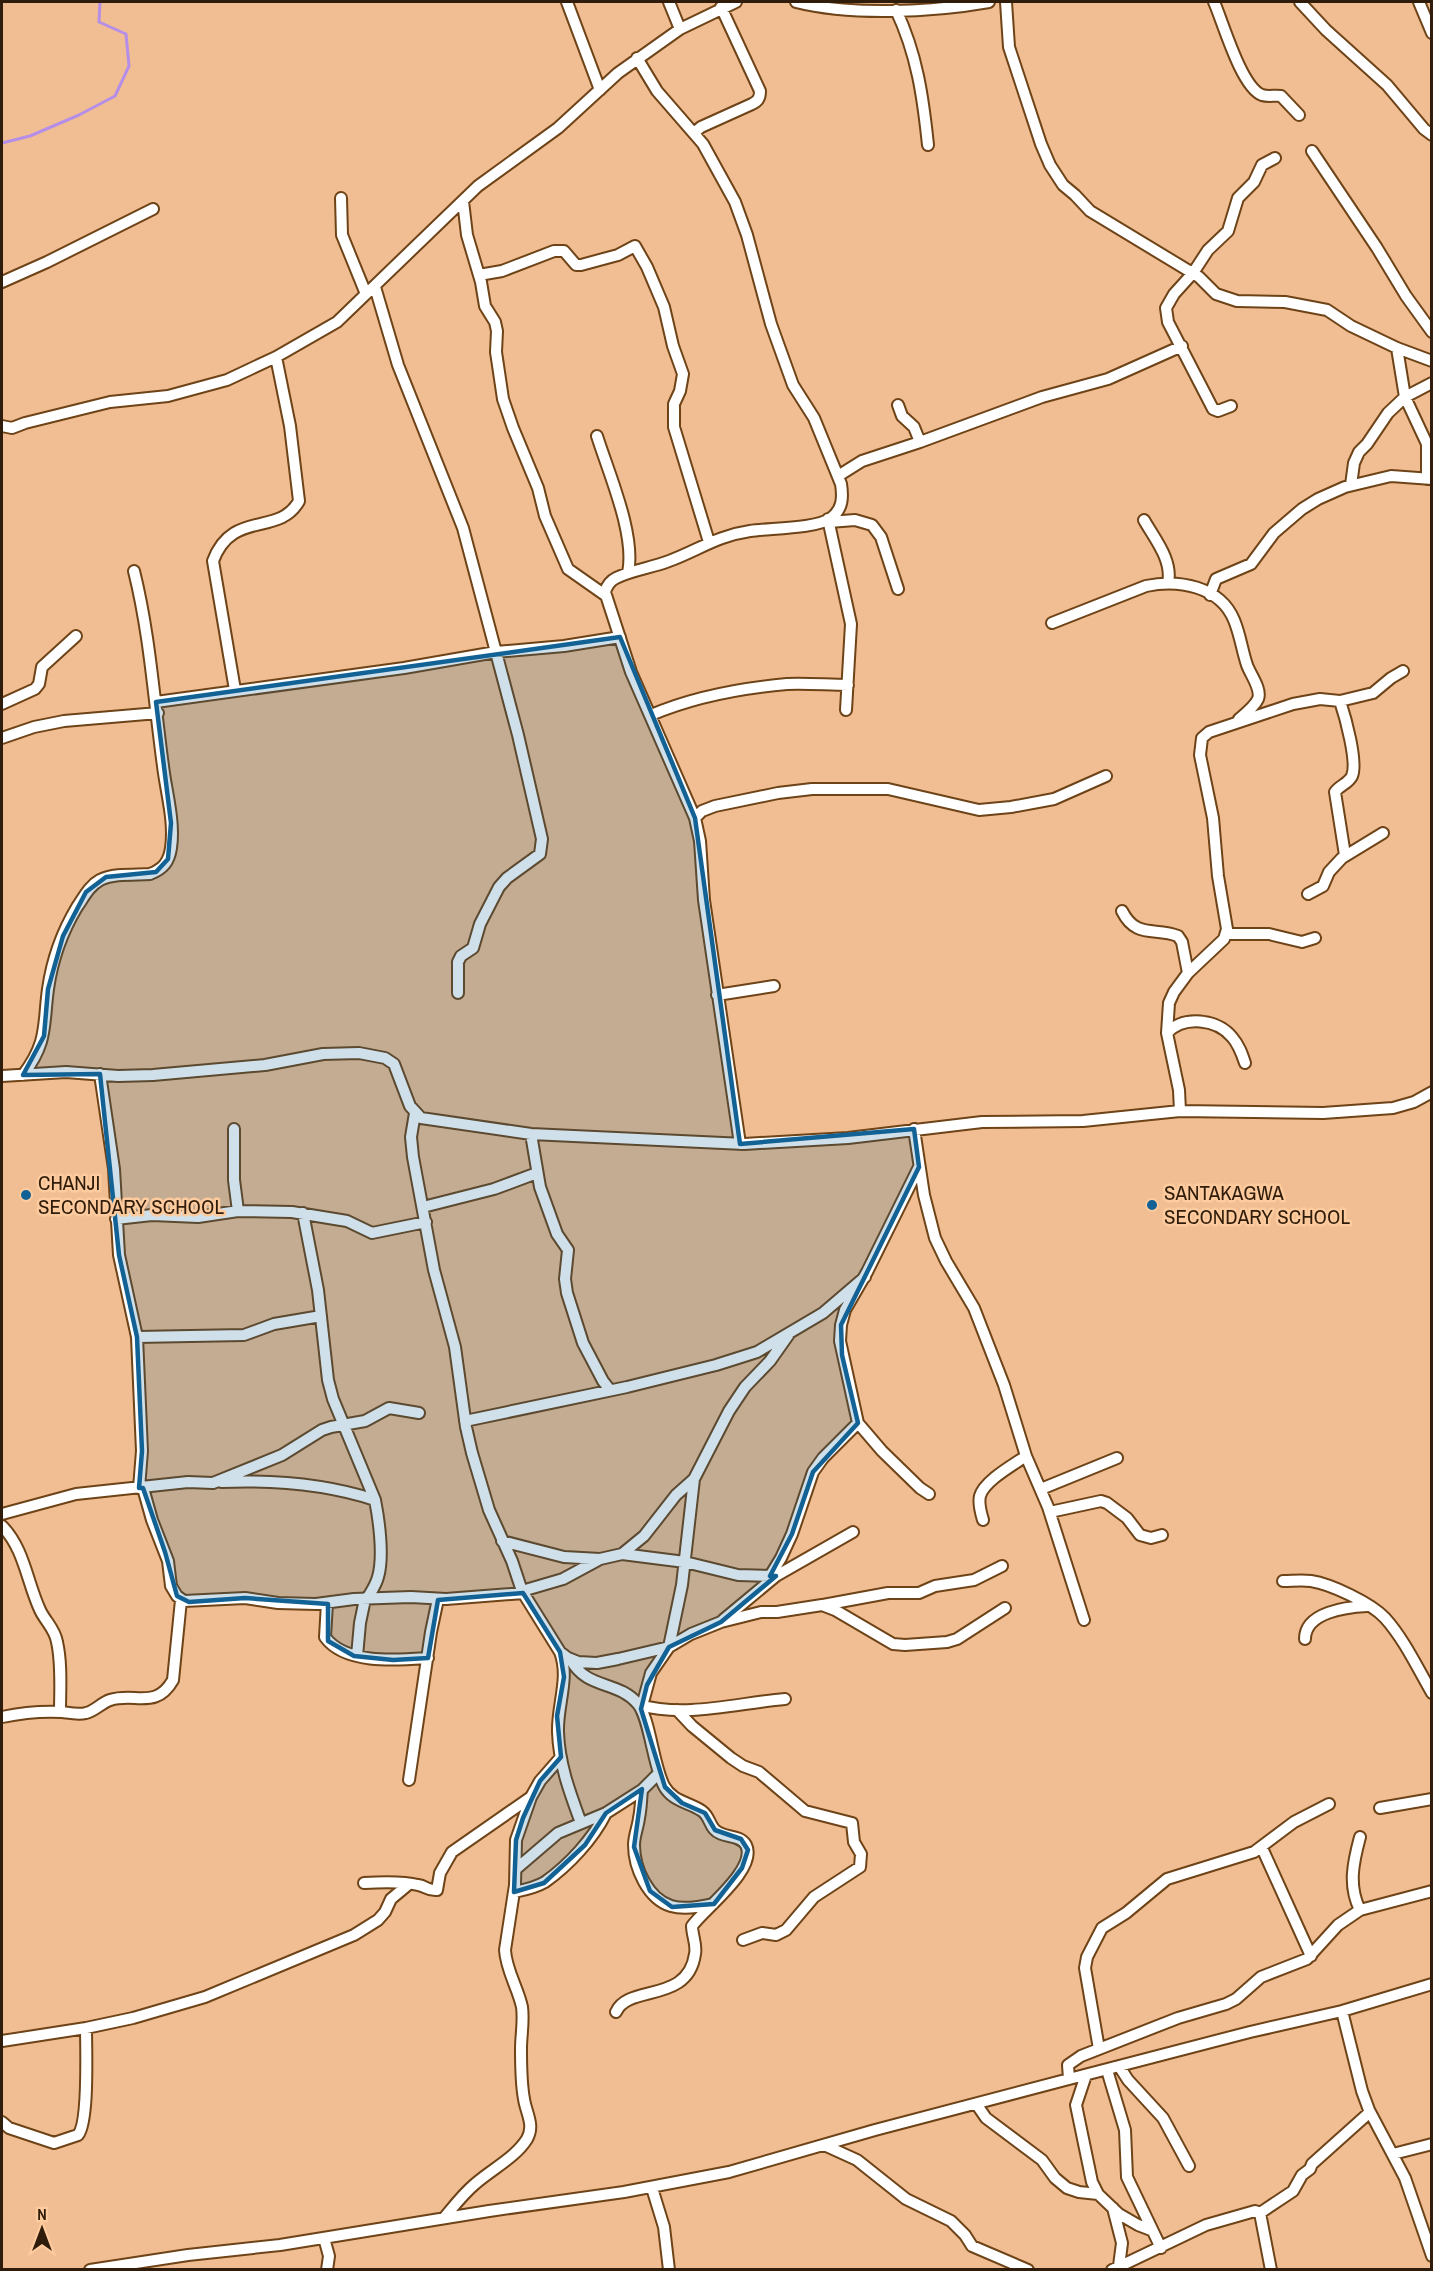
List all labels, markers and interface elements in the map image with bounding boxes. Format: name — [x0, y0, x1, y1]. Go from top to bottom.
place label: CHANJI SECONDARY SCHOOL — [38, 1168, 224, 1221]
place label: SANTAKAGWA SECONDARY SCHOOL — [1164, 1178, 1350, 1231]
marker: CHANJI SECONDARY SCHOOL — [19, 1188, 33, 1202]
marker: SANTAKAGWA SECONDARY SCHOOL — [1145, 1198, 1159, 1212]
north arrow — [12, 2199, 72, 2259]
text: N — [37, 2203, 47, 2225]

